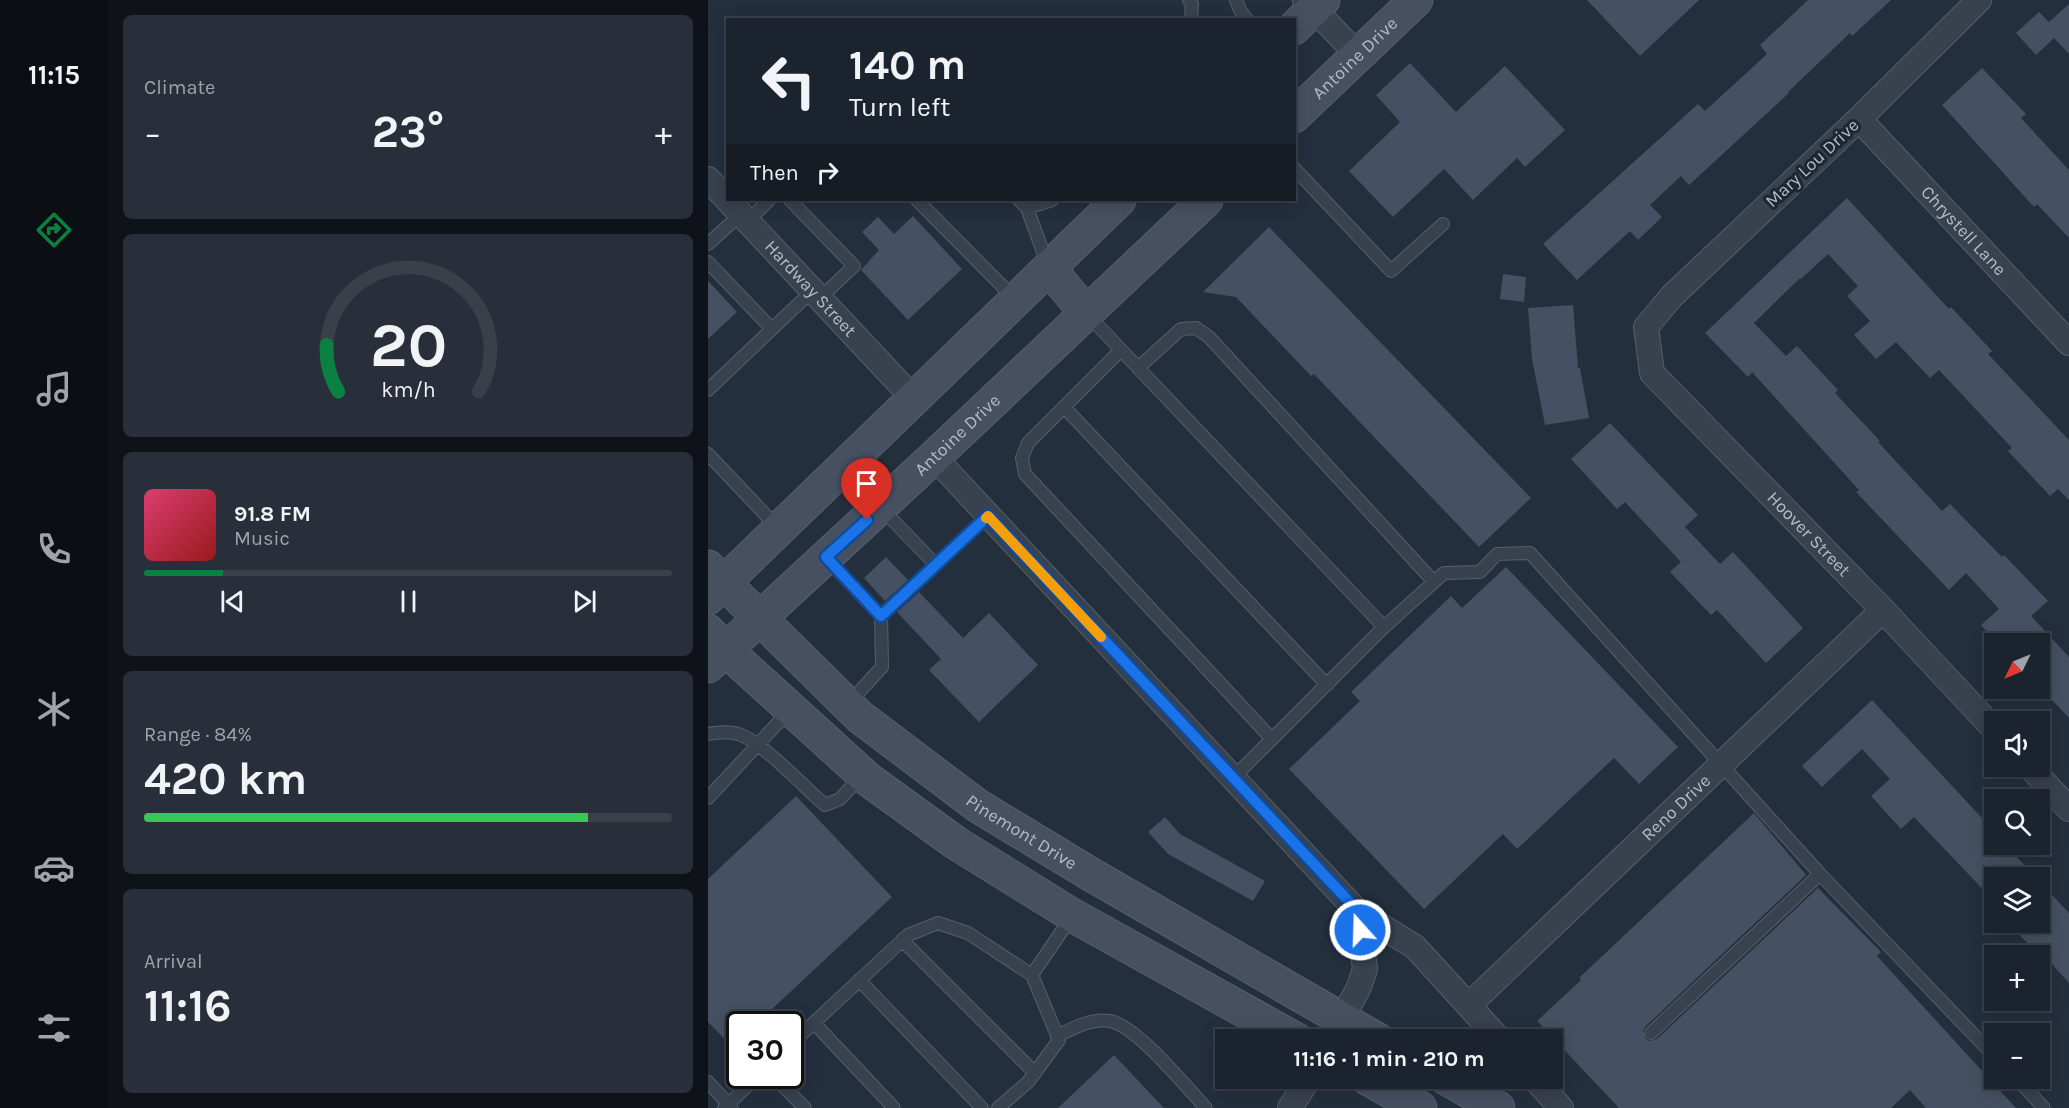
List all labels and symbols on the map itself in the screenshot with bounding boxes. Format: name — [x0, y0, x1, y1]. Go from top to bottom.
street label: Antoine Drive — [1308, 12, 1402, 104]
street label: Mary Lou Drive — [1761, 114, 1863, 212]
street label: Chrystell Lane — [1916, 181, 2011, 280]
street label: Hardway Street — [760, 236, 861, 342]
street label: Antoine Drive — [910, 389, 1005, 480]
pin — [841, 458, 892, 520]
street label: Hoover Street — [1762, 487, 1855, 581]
north arrow — [1984, 633, 2050, 699]
street label: Reno Drive — [1637, 769, 1715, 846]
street label: Pinemont Drive — [961, 790, 1081, 874]
position arrow — [1328, 898, 1392, 962]
speed limit sign: 30 — [726, 1011, 804, 1089]

